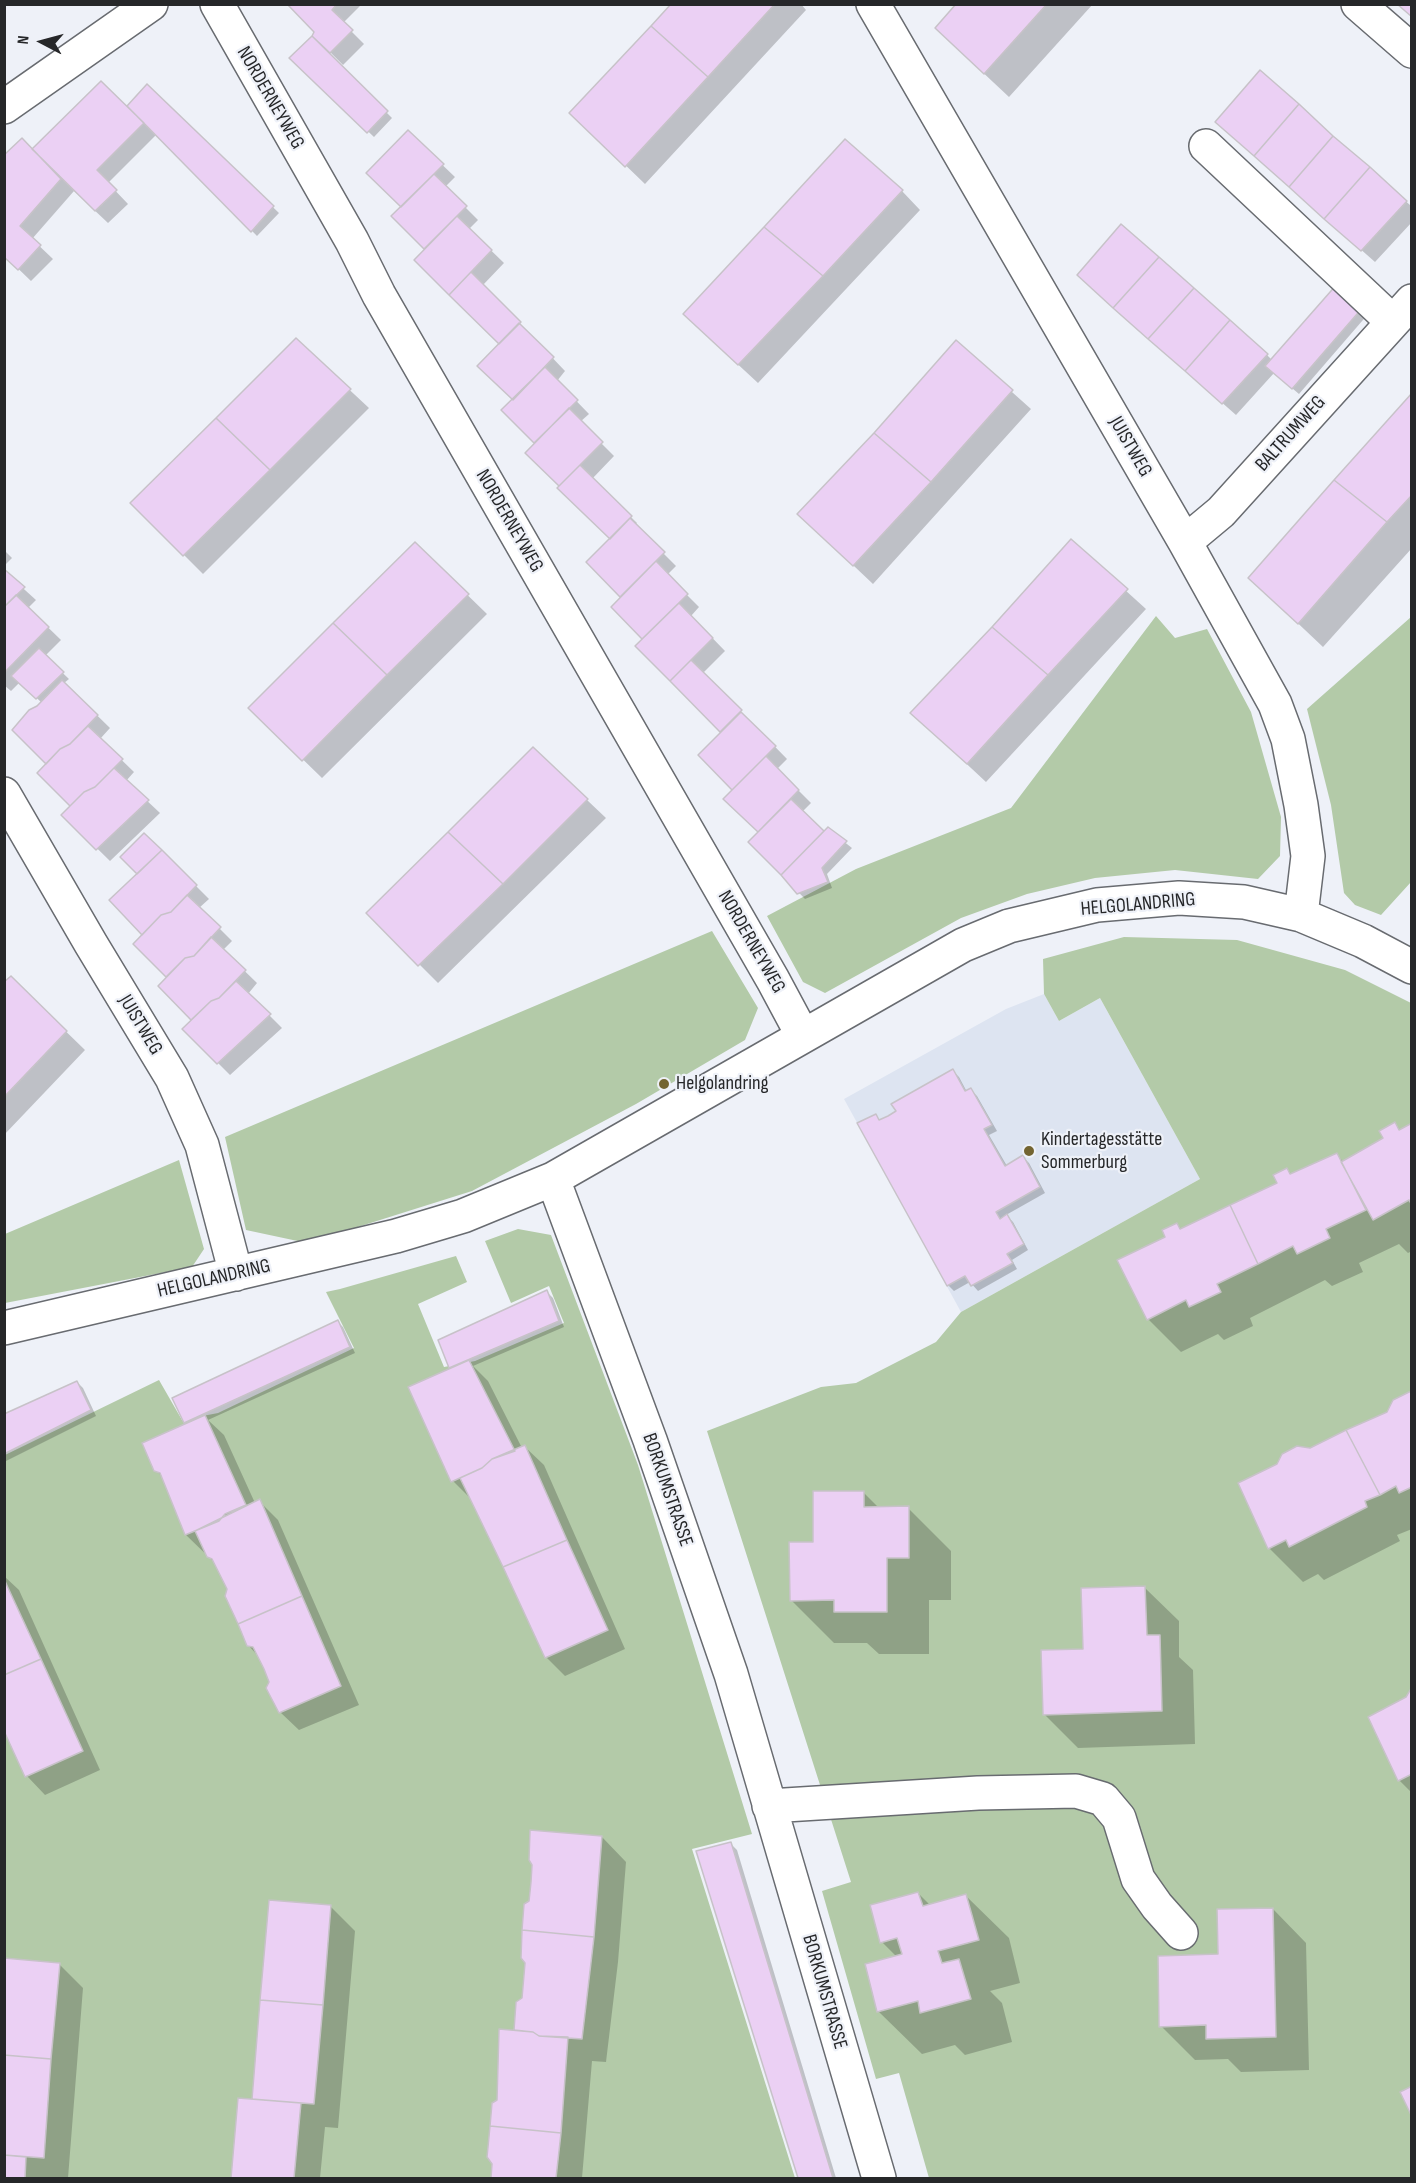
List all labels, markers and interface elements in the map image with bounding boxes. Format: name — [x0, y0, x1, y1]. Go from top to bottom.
north arrow — [12, 12, 72, 72]
text: N — [14, 35, 33, 45]
street label: NORDERNEYWEG — [231, 42, 309, 154]
street label: BALTRUMWEG — [1251, 391, 1331, 477]
street label: JUISTWEG — [1103, 413, 1157, 481]
street label: NORDERNEYWEG — [470, 465, 548, 577]
street label: NORDERNEYWEG — [712, 886, 790, 998]
street label: HELGOLANDRING — [1080, 888, 1196, 922]
street label: JUISTWEG — [113, 991, 167, 1059]
place label: Helgolandring — [676, 1072, 768, 1096]
marker: Helgolandring — [657, 1077, 671, 1091]
place label: Kindertagesstätte Sommerburg — [1041, 1128, 1162, 1175]
marker: Kindertagesstätte Sommerburg — [1022, 1144, 1036, 1158]
street label: HELGOLANDRING — [155, 1254, 273, 1304]
street label: BORKUMSTRASSE — [636, 1430, 698, 1550]
street label: BORKUMSTRASSE — [796, 1932, 852, 2052]

